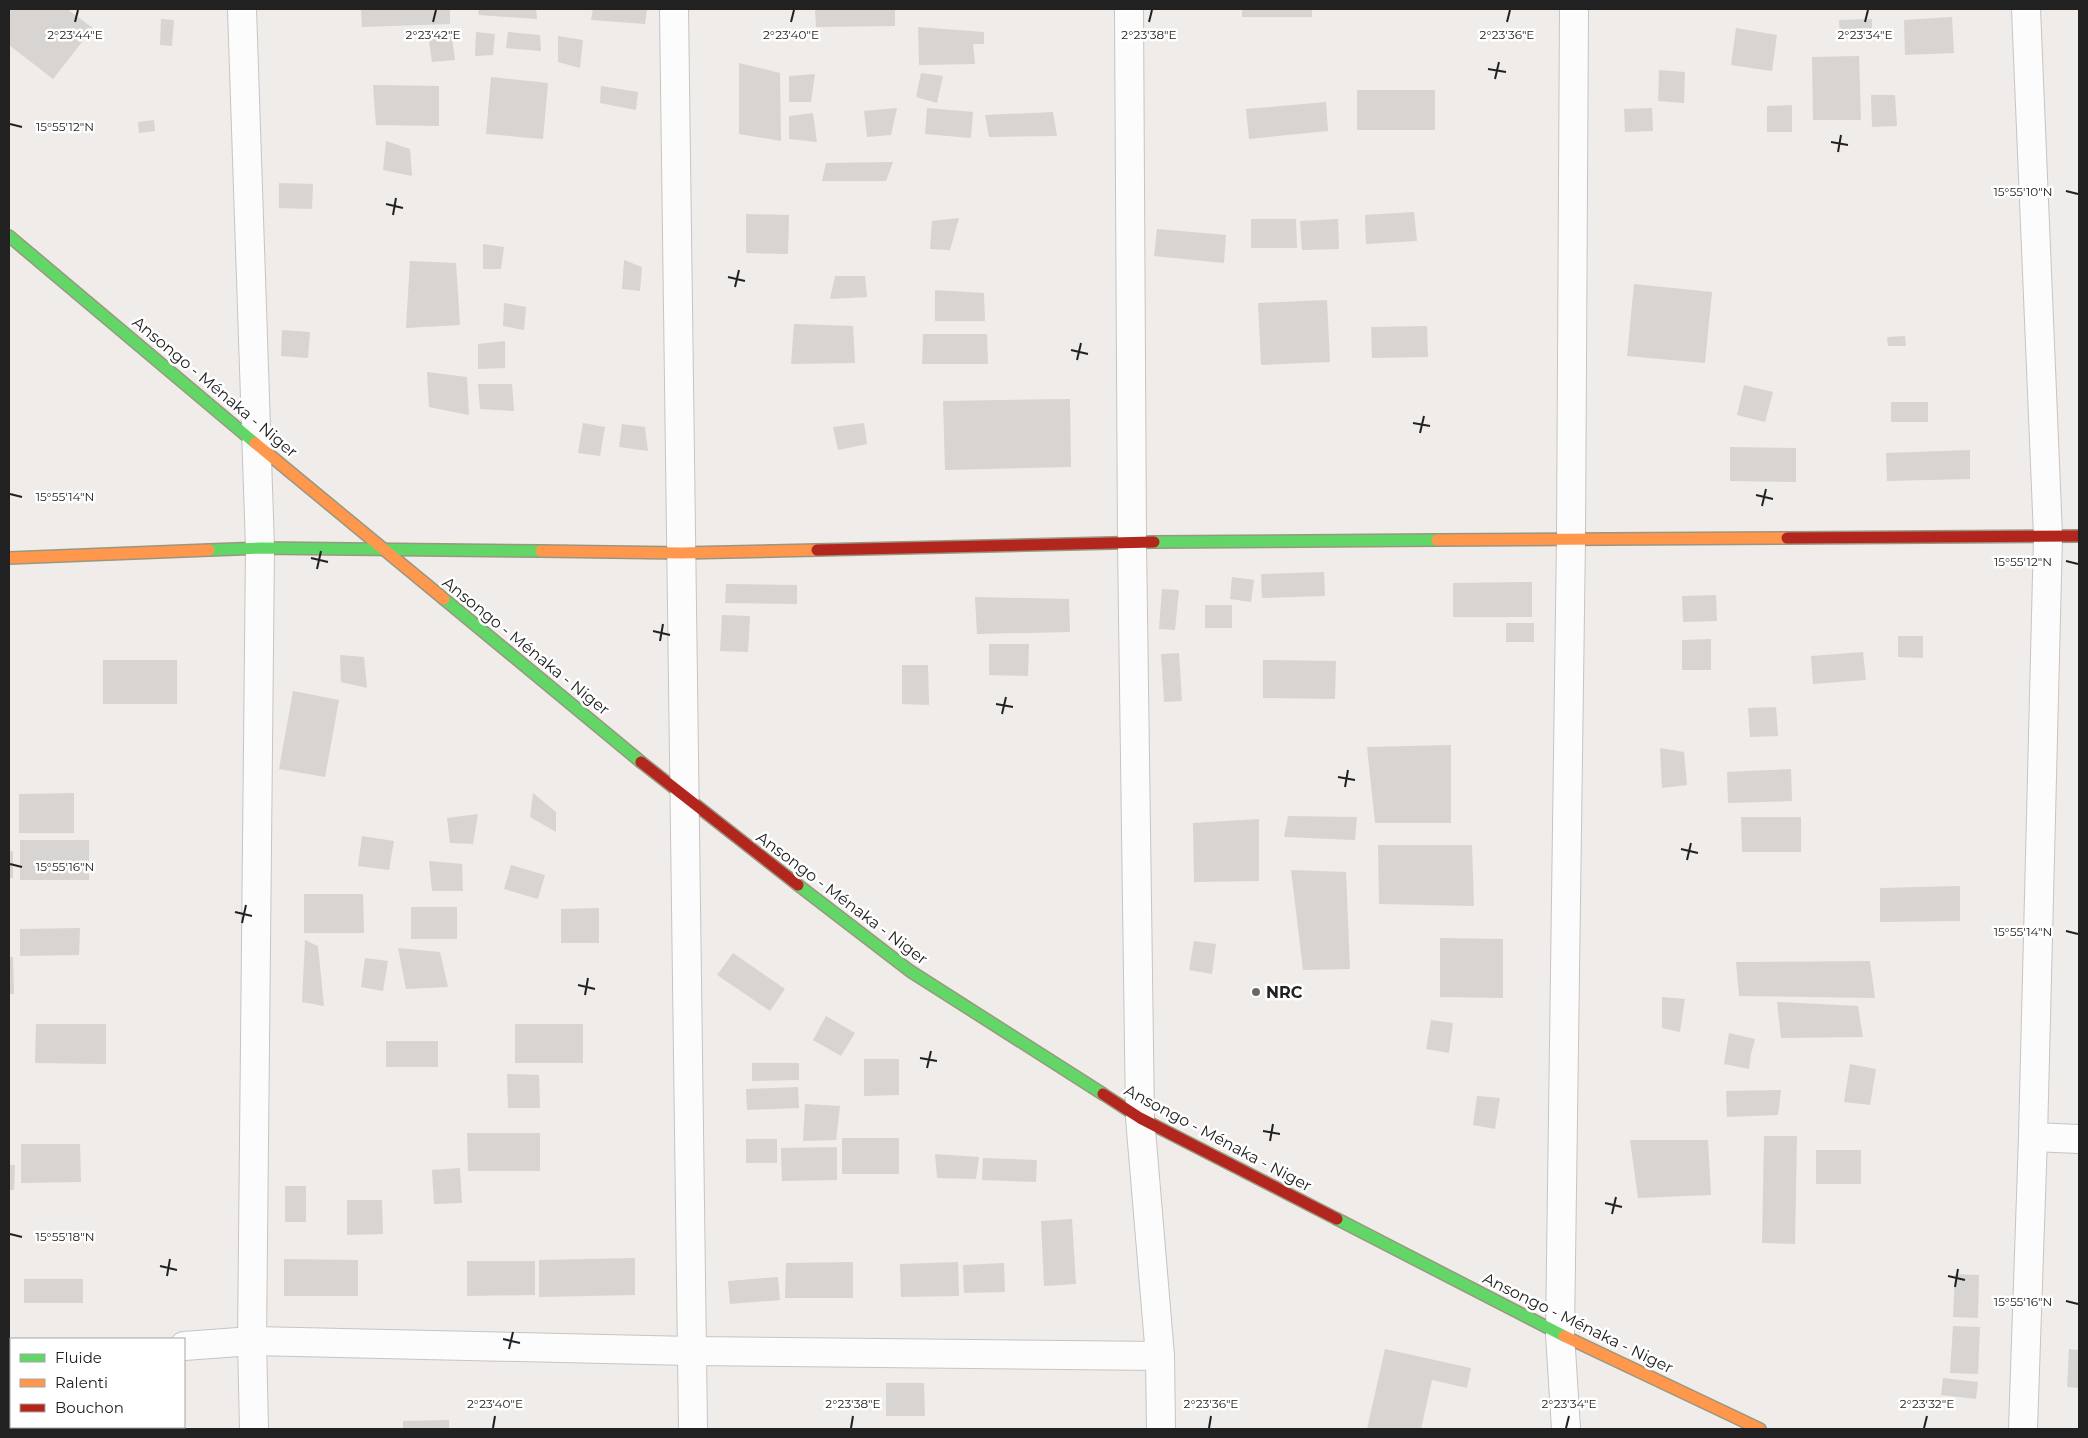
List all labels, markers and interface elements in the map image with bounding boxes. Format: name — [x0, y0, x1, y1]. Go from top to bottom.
text: 2°23'44"E — [47, 27, 103, 42]
text: 2°23'42"E — [406, 27, 460, 42]
text: 2°23'40"E — [763, 27, 819, 42]
text: 2°23'38"E — [1121, 27, 1177, 42]
text: 2°23'36"E — [1480, 27, 1534, 42]
text: 2°23'34"E — [1837, 27, 1893, 42]
text: 15°55'12"N — [36, 119, 94, 134]
text: 15°55'10"N — [1993, 184, 2053, 199]
street label: Ansongo - Ménaka - Niger — [129, 312, 301, 462]
text: 15°55'14"N — [36, 489, 94, 504]
text: 15°55'12"N — [1994, 554, 2052, 569]
street label: Ansongo - Ménaka - Niger — [439, 573, 613, 719]
street label: Ansongo - Ménaka - Niger — [753, 827, 931, 969]
text: 15°55'16"N — [36, 859, 94, 874]
text: 15°55'14"N — [1994, 924, 2052, 939]
place label: NRC — [1266, 983, 1303, 1002]
marker: NRC — [1250, 986, 1262, 998]
street label: Ansongo - Ménaka - Niger — [1121, 1080, 1315, 1196]
text: 15°55'18"N — [36, 1229, 94, 1244]
street label: Ansongo - Ménaka - Niger — [1480, 1269, 1676, 1377]
text: 15°55'16"N — [1994, 1294, 2052, 1309]
legend — [10, 1338, 185, 1428]
text: Fluide — [55, 1348, 102, 1367]
text: Ralenti — [55, 1373, 108, 1392]
text: 2°23'40"E — [467, 1396, 523, 1411]
text: 2°23'38"E — [825, 1396, 881, 1411]
text: 2°23'36"E — [1184, 1396, 1238, 1411]
text: 2°23'34"E — [1541, 1396, 1597, 1411]
text: 2°23'32"E — [1900, 1396, 1954, 1411]
text: Bouchon — [55, 1398, 124, 1417]

